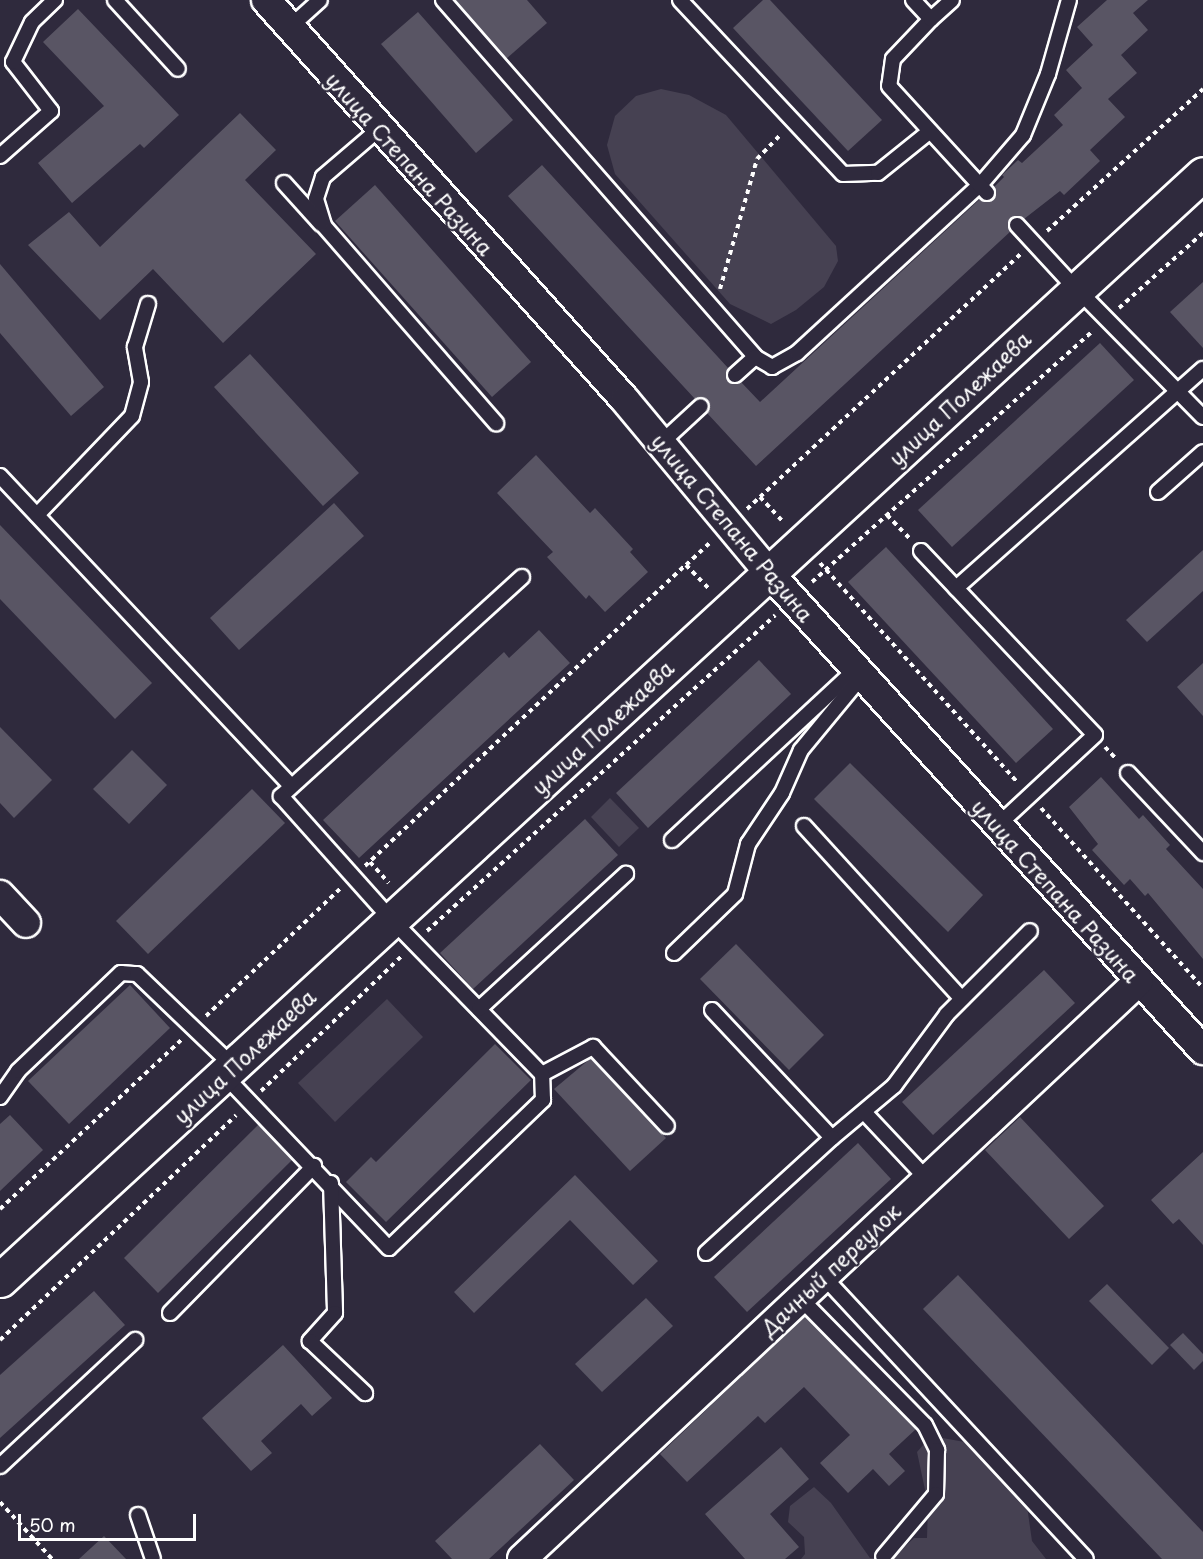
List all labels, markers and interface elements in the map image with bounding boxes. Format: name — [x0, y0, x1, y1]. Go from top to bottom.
street label: улица Степана Разина — [321, 66, 499, 260]
street label: улица Полежаева — [882, 325, 1036, 471]
street label: улица Степана Разина — [647, 427, 819, 627]
street label: улица Полежаева — [525, 654, 679, 800]
street label: улица Степана Разина — [967, 793, 1145, 987]
street label: улица Полежаева — [167, 983, 321, 1129]
street label: Дачный переулок — [755, 1198, 905, 1340]
scale bar — [21, 1502, 200, 1540]
text: 50 m — [29, 1511, 76, 1538]

